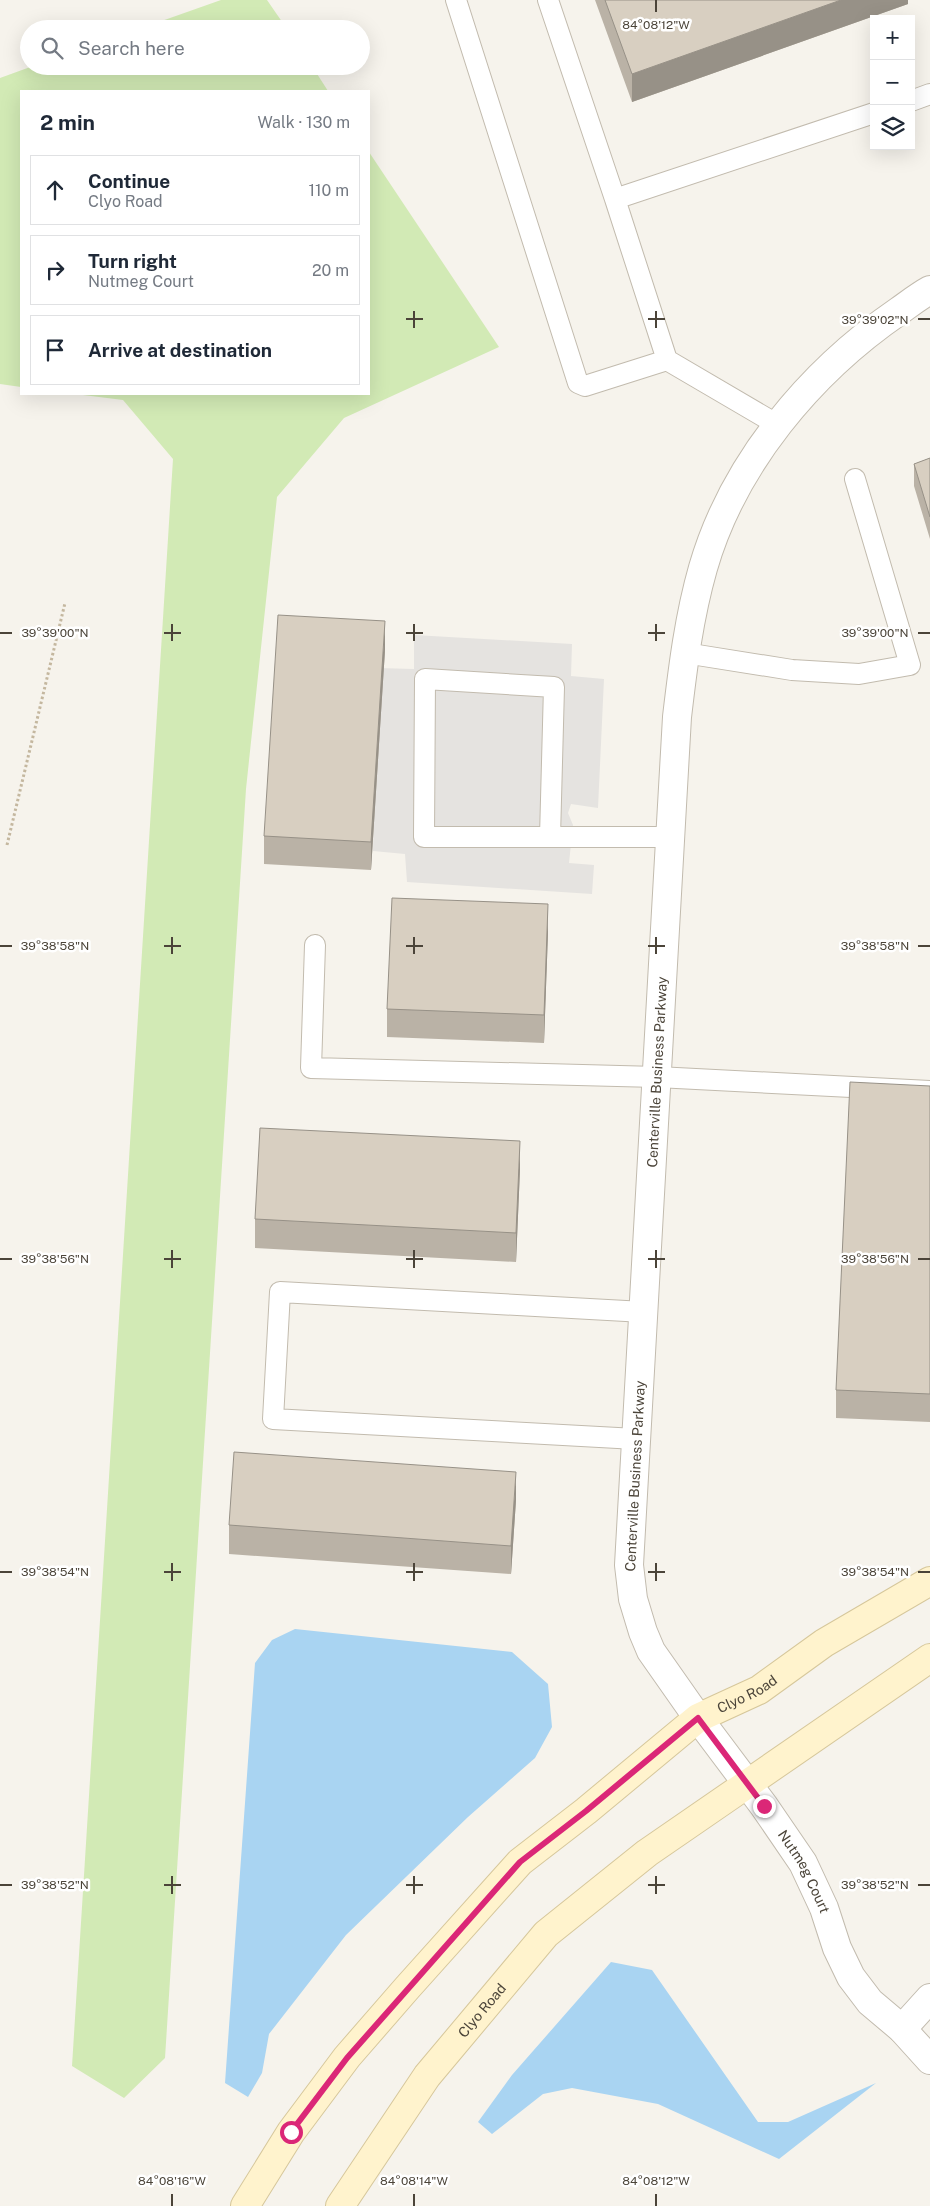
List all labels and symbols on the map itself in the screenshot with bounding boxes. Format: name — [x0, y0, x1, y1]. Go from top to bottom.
text: 84°08'12"W — [622, 18, 690, 32]
text: 39°39'02"N — [841, 313, 909, 327]
text: 39°39'00"N — [21, 626, 89, 640]
text: 39°39'00"N — [841, 626, 909, 640]
text: 39°38'58"N — [21, 939, 89, 953]
text: 39°38'58"N — [841, 939, 909, 953]
street label: Centerville Business Parkway — [644, 976, 670, 1168]
text: 39°38'56"N — [21, 1252, 89, 1266]
text: 39°38'56"N — [841, 1252, 909, 1266]
street label: Centerville Business Parkway — [622, 1380, 648, 1572]
text: 39°38'54"N — [21, 1565, 89, 1579]
text: 39°38'54"N — [841, 1565, 909, 1579]
street label: Clyo Road — [715, 1672, 780, 1716]
route end — [753, 1795, 776, 1818]
street label: Nutmeg Court — [775, 1827, 833, 1915]
text: 39°38'52"N — [21, 1878, 89, 1892]
text: 39°38'52"N — [841, 1878, 909, 1892]
street label: Clyo Road — [455, 1980, 509, 2041]
route start — [280, 2121, 303, 2144]
text: 84°08'16"W — [138, 2174, 206, 2188]
text: 84°08'14"W — [380, 2174, 448, 2188]
text: 84°08'12"W — [622, 2174, 690, 2188]

